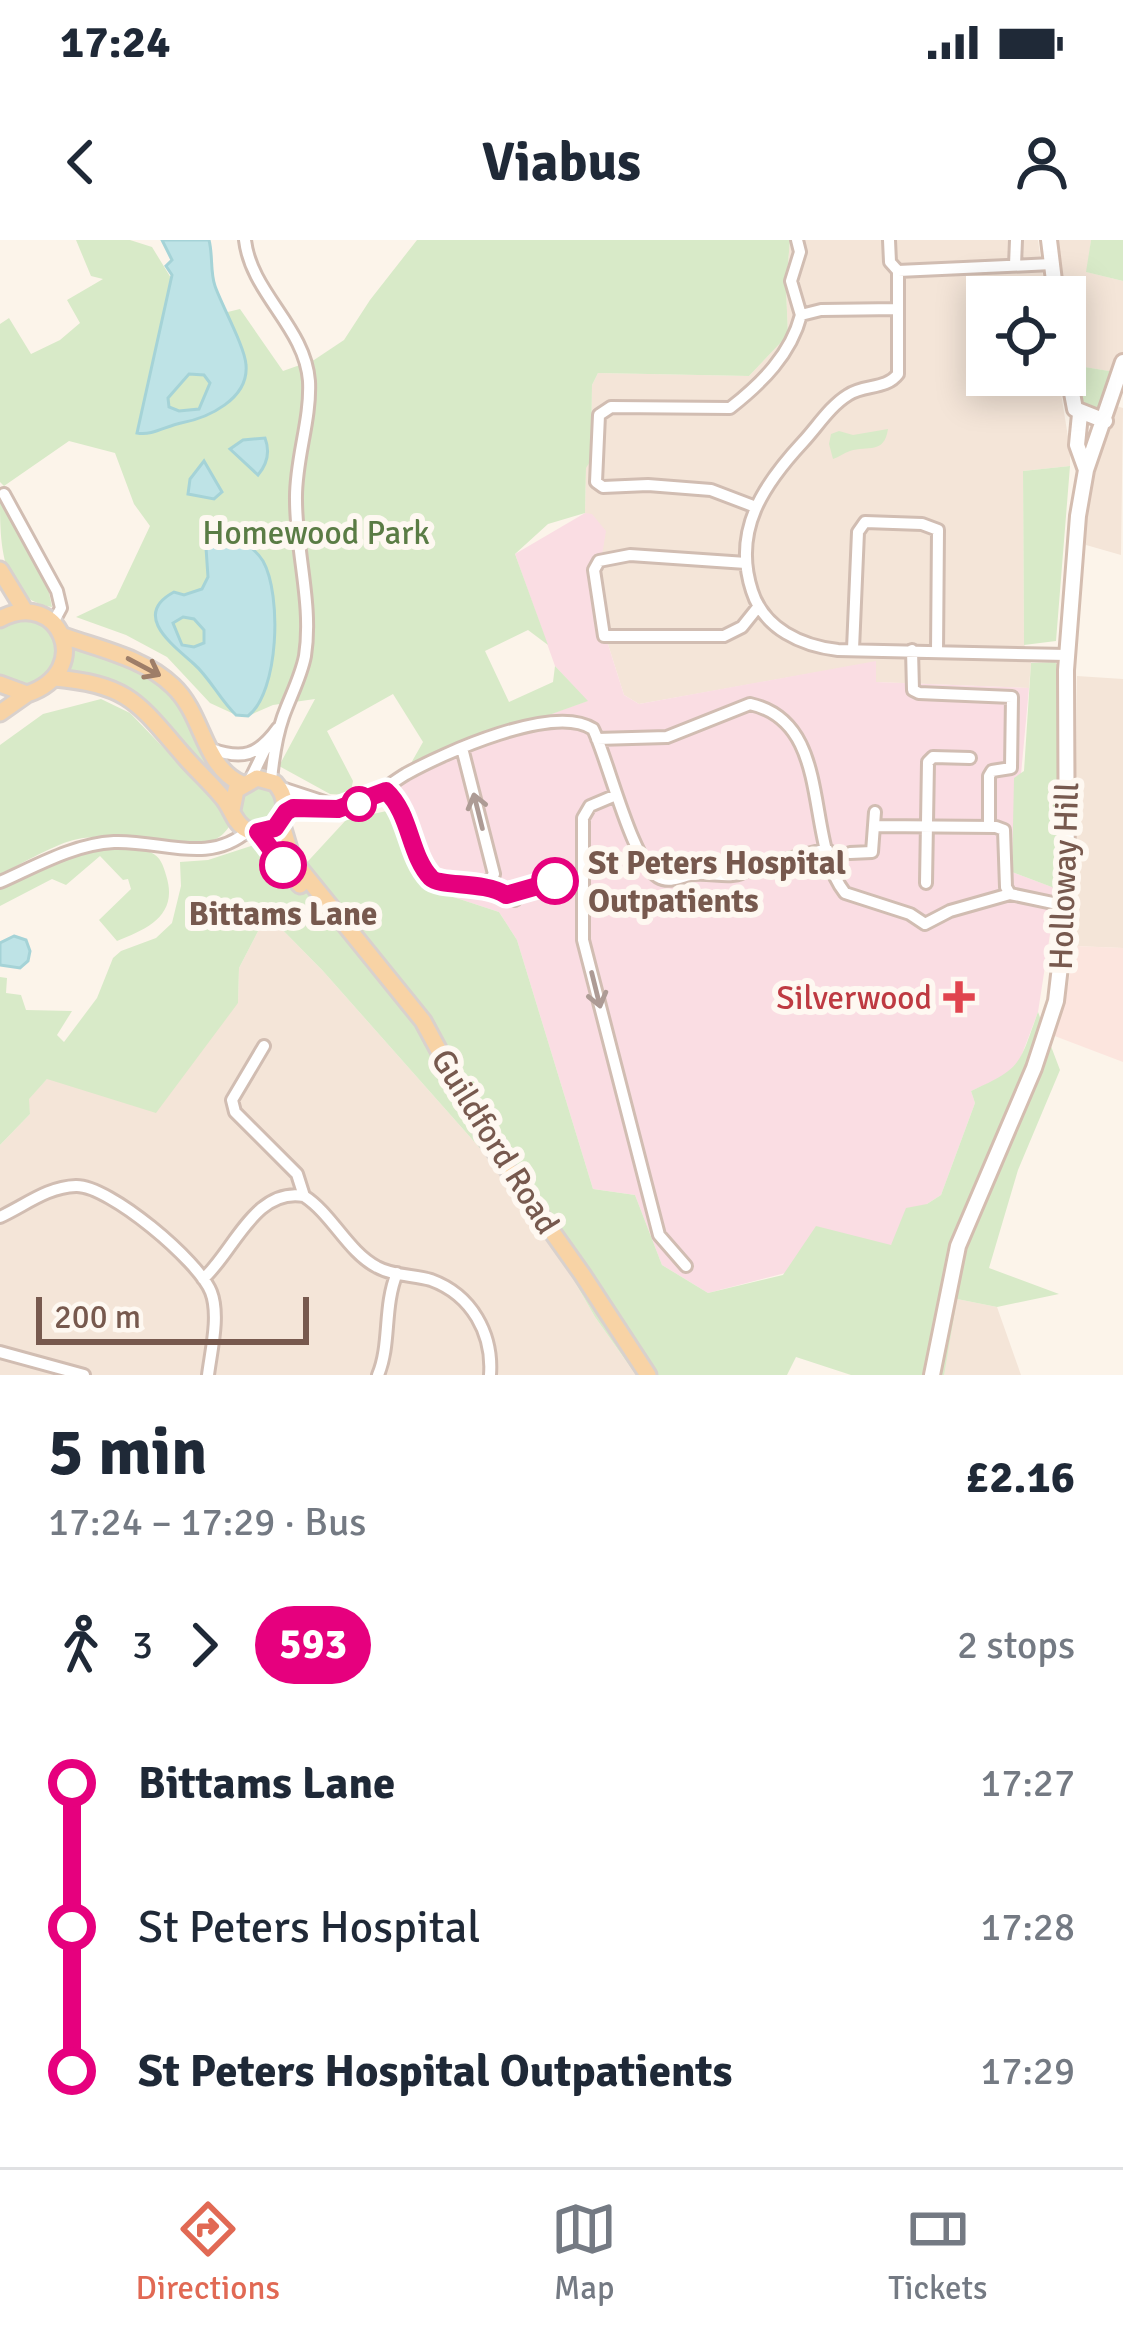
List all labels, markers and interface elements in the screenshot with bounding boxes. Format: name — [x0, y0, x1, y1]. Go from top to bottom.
text: 17:24 — [60, 15, 170, 70]
icon: back — [48, 129, 114, 195]
text: Viabus — [482, 129, 641, 196]
icon: person — [1009, 129, 1075, 195]
map controls — [966, 276, 1086, 396]
button: locate — [966, 276, 1086, 396]
park label: Homewood Park — [202, 513, 430, 554]
one-way arrow — [126, 656, 161, 679]
street label: Holloway Hill — [1041, 782, 1088, 971]
unlabelled marker — [343, 788, 375, 820]
one-way arrow — [466, 793, 488, 831]
marker: Bittams Lane — [261, 843, 305, 887]
place label: St Peters Hospital Outpatients — [588, 843, 846, 922]
marker: St Peters Hospital Outpatients — [533, 859, 577, 903]
place label: Bittams Lane — [189, 894, 377, 935]
one-way arrow — [586, 970, 608, 1008]
place label: Silverwood — [776, 978, 932, 1019]
marker: Silverwood — [943, 981, 975, 1013]
street label: Guildford Road — [422, 1042, 568, 1242]
scale bar — [36, 1291, 309, 1344]
text: 200 m — [54, 1297, 141, 1338]
text: 5 min — [48, 1412, 207, 1493]
text: £2.16 — [965, 1450, 1075, 1505]
text: 17:24 – 17:29 · Bus — [48, 1498, 366, 1546]
icon: walk — [48, 1612, 114, 1678]
icon: forward — [171, 1612, 237, 1678]
text: 593 — [279, 1619, 347, 1670]
text: 3 — [132, 1621, 153, 1669]
text: 2 stops — [957, 1621, 1075, 1669]
text: Bittams Lane — [138, 1756, 395, 1811]
text: 17:27 — [980, 1759, 1075, 1807]
text: St Peters Hospital — [138, 1900, 481, 1955]
text: 17:28 — [980, 1903, 1075, 1951]
text: St Peters Hospital Outpatients — [138, 2044, 732, 2099]
text: 17:29 — [980, 2047, 1075, 2095]
tab: Directions — [136, 2196, 280, 2309]
tab: Map — [551, 2196, 617, 2309]
tab: Tickets — [888, 2196, 987, 2309]

